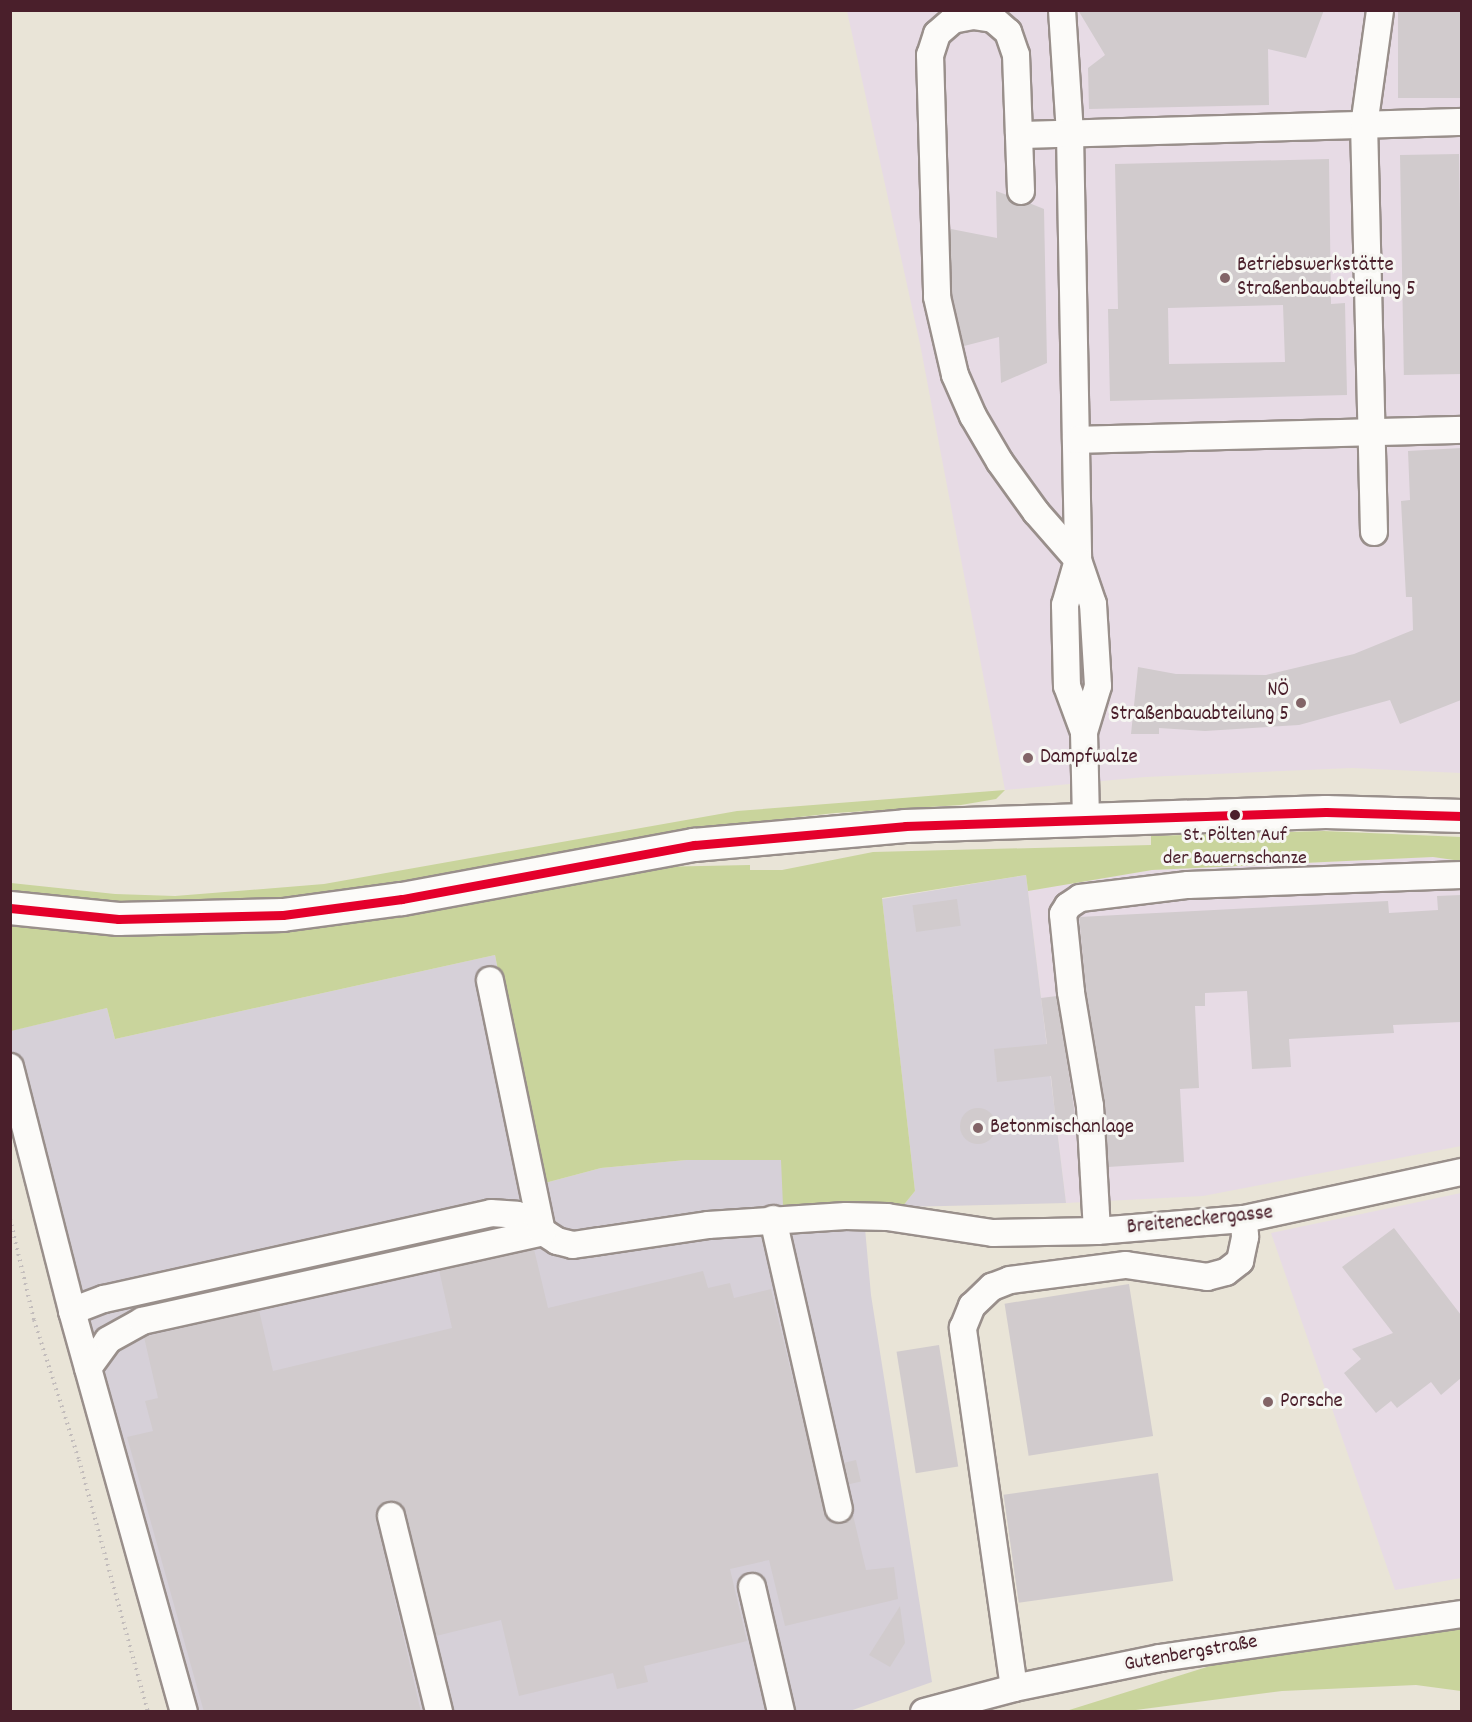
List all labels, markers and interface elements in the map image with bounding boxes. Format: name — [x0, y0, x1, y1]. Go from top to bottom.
place label: Betriebswerkstätte Straßenbauabteilung 5 — [1237, 253, 1416, 303]
marker: Betriebswerkstätte Straßenbauabteilung 5 — [1218, 271, 1232, 285]
place label: NÖ Straßenbauabteilung 5 — [1110, 678, 1289, 728]
marker: NÖ Straßenbauabteilung 5 — [1294, 696, 1308, 710]
place label: Dampfwalze — [1040, 745, 1138, 771]
marker: Dampfwalze — [1021, 751, 1035, 765]
marker: St. Pölten Auf der Bauernschanze — [1229, 809, 1241, 821]
place label: St. Pölten Auf der Bauernschanze — [1163, 824, 1307, 871]
place label: Betonmischanlage — [990, 1115, 1134, 1141]
marker: Betonmischanlage — [971, 1121, 985, 1135]
street label: Breiteneckergasse — [1126, 1201, 1274, 1241]
place label: Porsche — [1280, 1389, 1343, 1415]
marker: Porsche — [1261, 1395, 1275, 1409]
street label: Gutenbergstraße — [1122, 1630, 1260, 1678]

